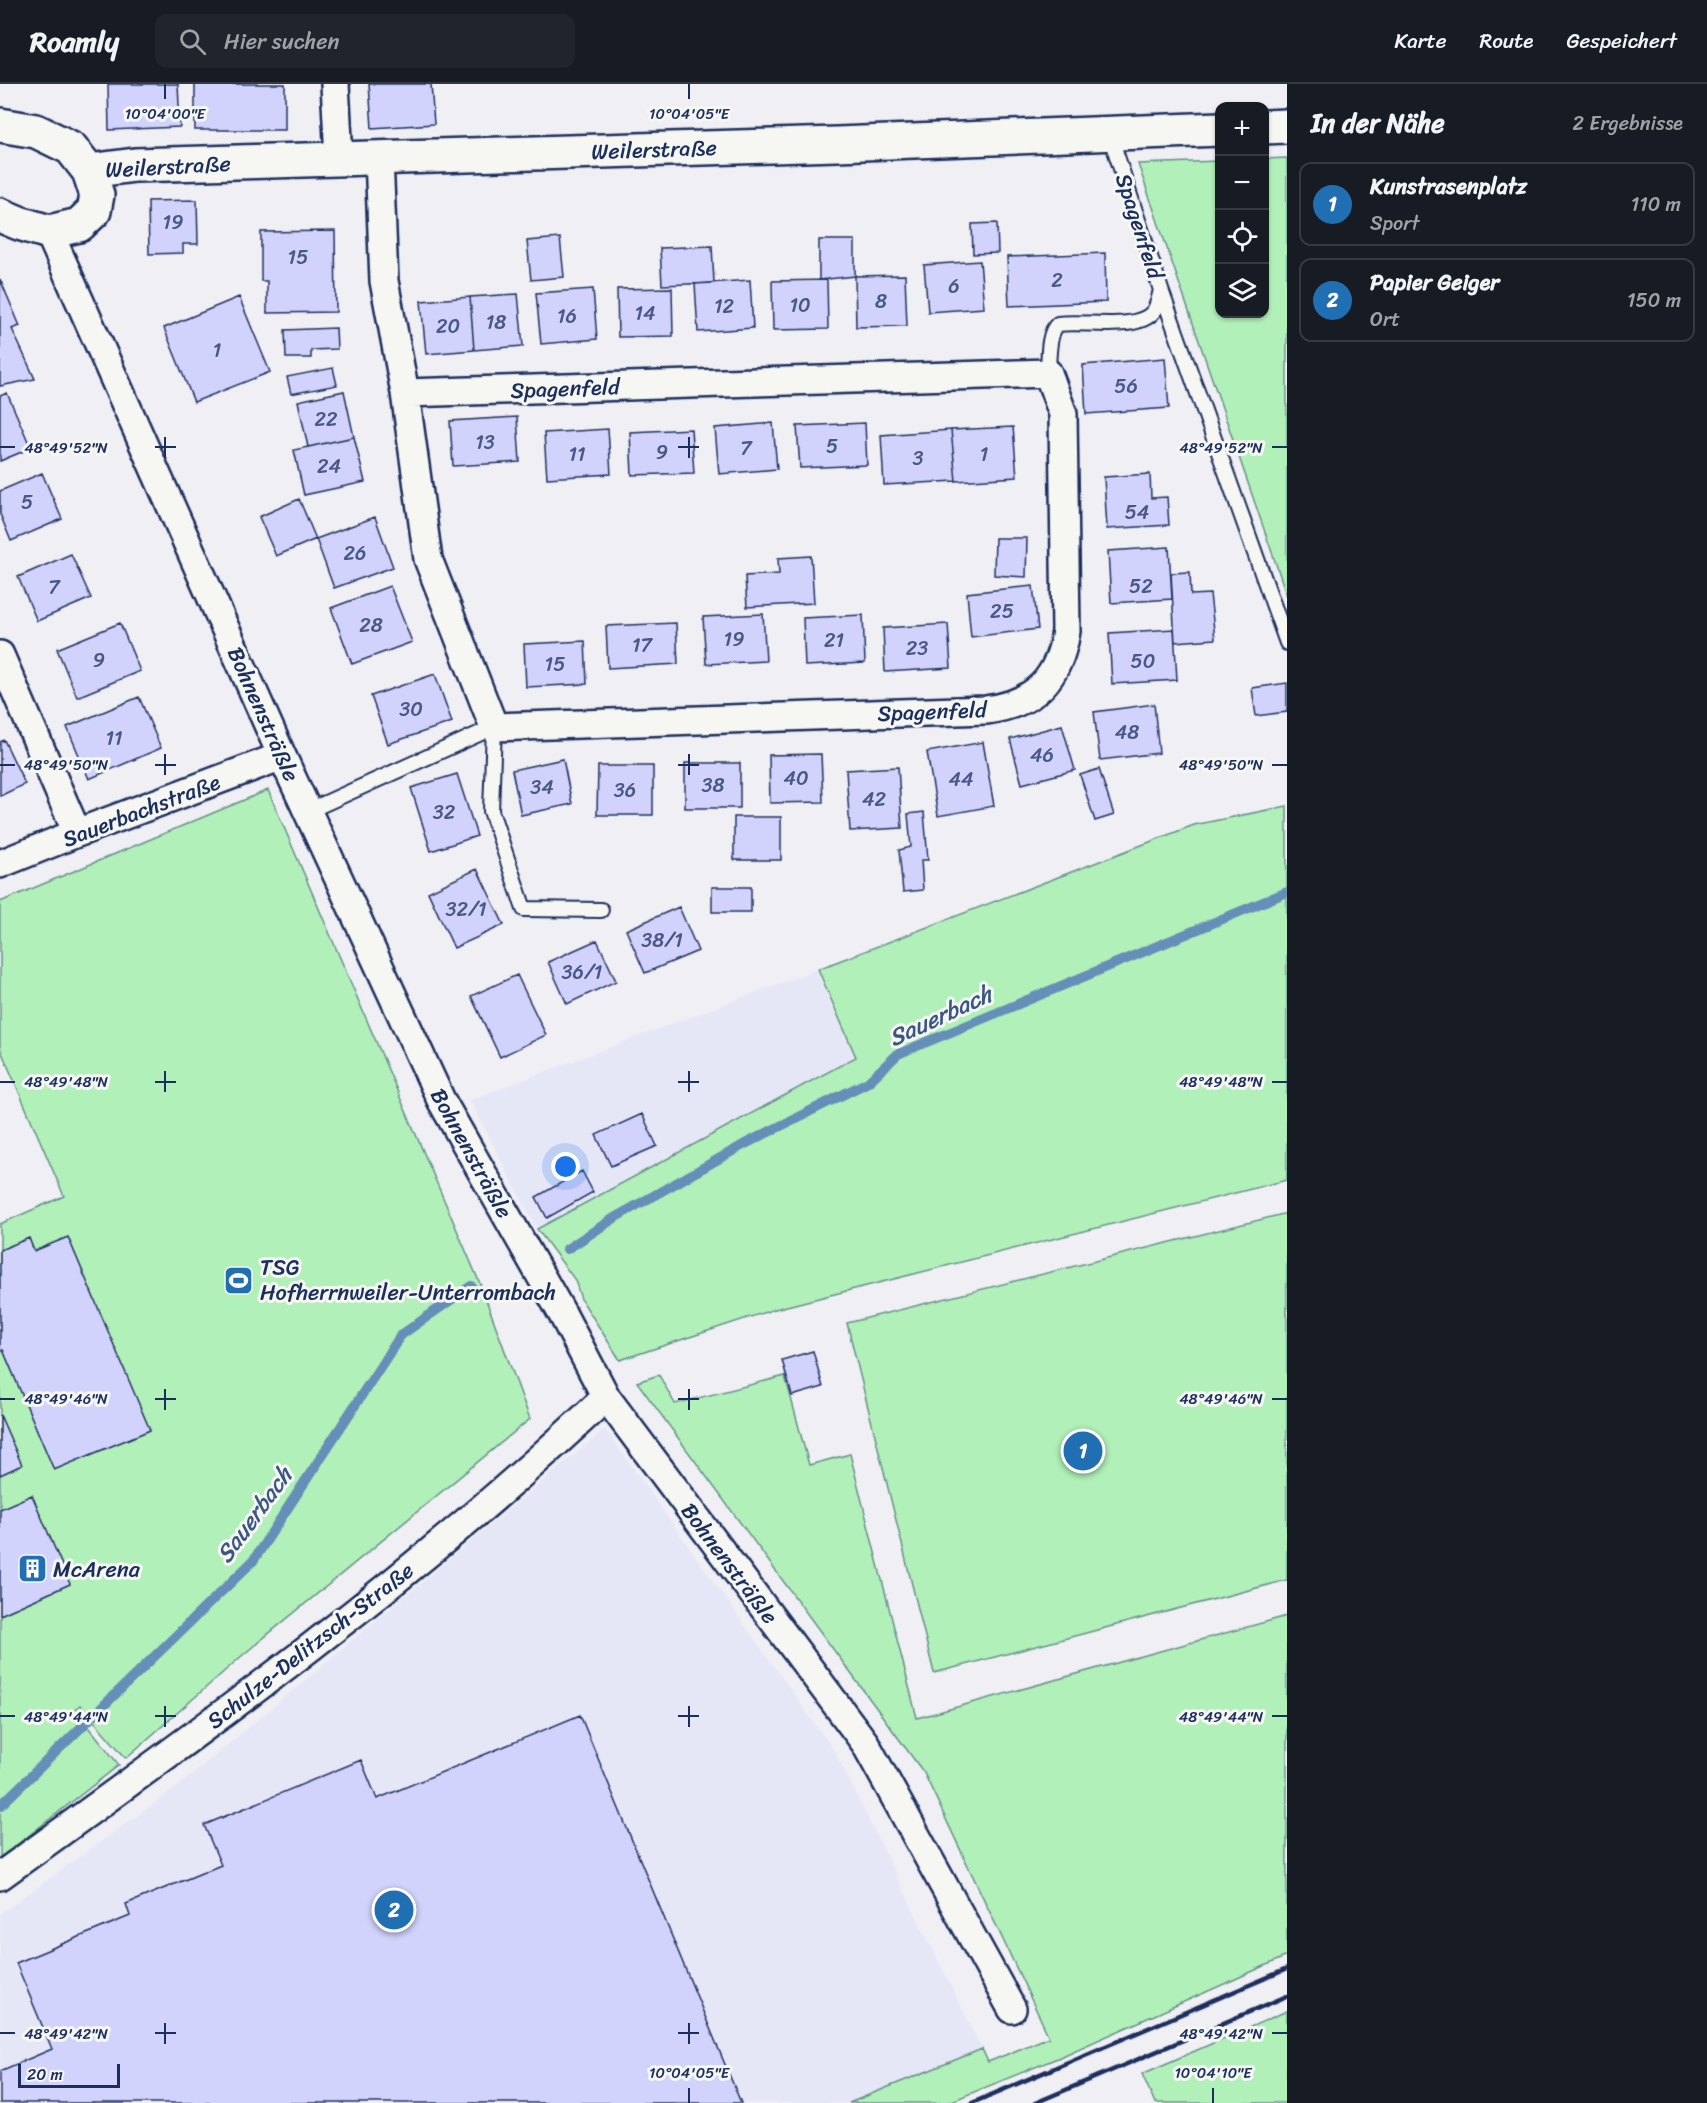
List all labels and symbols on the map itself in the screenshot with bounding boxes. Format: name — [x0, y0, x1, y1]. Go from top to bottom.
text: 10°04'00"E — [125, 101, 207, 127]
text: 10°04'05"E — [649, 101, 731, 127]
street label: Weilerstraße — [591, 128, 717, 171]
street label: Weilerstraße — [104, 144, 232, 189]
street label: Spagenfeld — [1104, 168, 1175, 285]
house number: 19 — [163, 205, 183, 240]
house number: 15 — [288, 240, 308, 275]
house number: 2 — [1051, 263, 1063, 298]
house number: 6 — [948, 269, 960, 304]
house number: 8 — [875, 284, 887, 319]
house number: 10 — [789, 288, 811, 323]
house number: 12 — [714, 289, 735, 324]
house number: 14 — [634, 296, 656, 331]
house number: 16 — [557, 299, 577, 334]
house number: 18 — [486, 305, 506, 340]
house number: 20 — [436, 309, 460, 344]
house number: 1 — [213, 333, 221, 368]
street label: Spagenfeld — [510, 367, 622, 410]
house number: 56 — [1114, 369, 1138, 404]
house number: 22 — [314, 402, 338, 437]
house number: 13 — [475, 425, 495, 460]
house number: 5 — [826, 429, 838, 464]
house number: 7 — [740, 431, 753, 466]
text: 48°49'52"N — [24, 435, 108, 461]
house number: 9 — [656, 435, 668, 470]
text: 48°49'52"N — [1179, 435, 1263, 461]
house number: 11 — [568, 437, 586, 472]
house number: 1 — [980, 437, 988, 472]
house number: 3 — [913, 441, 924, 476]
house number: 24 — [317, 449, 341, 484]
house number: 5 — [21, 485, 33, 520]
house number: 54 — [1125, 495, 1149, 530]
house number: 26 — [344, 536, 366, 571]
house number: 52 — [1129, 569, 1153, 604]
house number: 7 — [48, 570, 61, 605]
house number: 25 — [990, 594, 1014, 629]
house number: 28 — [359, 608, 383, 643]
house number: 19 — [724, 622, 744, 657]
house number: 21 — [824, 623, 844, 658]
house number: 17 — [632, 628, 654, 663]
house number: 23 — [906, 631, 928, 666]
street label: Bohnensträßle — [216, 640, 311, 788]
house number: 9 — [93, 643, 105, 678]
house number: 50 — [1131, 644, 1155, 679]
house number: 15 — [545, 647, 565, 682]
street label: Spagenfeld — [877, 690, 989, 733]
house number: 30 — [399, 692, 423, 727]
house number: 48 — [1115, 715, 1139, 750]
house number: 11 — [105, 721, 123, 756]
house number: 46 — [1030, 738, 1054, 773]
text: 48°49'50"N — [24, 752, 109, 778]
text: 48°49'50"N — [1179, 752, 1264, 778]
house number: 40 — [783, 761, 809, 796]
street label: Sauerbachstraße — [57, 762, 226, 858]
house number: 44 — [949, 762, 974, 797]
house number: 38 — [701, 768, 725, 803]
house number: 34 — [530, 770, 554, 805]
house number: 36 — [614, 773, 636, 808]
house number: 42 — [862, 782, 886, 817]
house number: 32 — [433, 795, 456, 830]
house number: 32/1 — [445, 892, 487, 927]
house number: 38/1 — [641, 923, 683, 958]
house number: 36/1 — [562, 955, 602, 990]
water label: Sauerbach — [881, 973, 1001, 1058]
text: 48°49'48"N — [24, 1069, 109, 1095]
text: 48°49'48"N — [1179, 1069, 1264, 1095]
street label: Bohnensträßle — [420, 1081, 524, 1226]
your location — [551, 1152, 580, 1181]
place label: TSG Hofherrnweiler-Unterrombach — [260, 1248, 556, 1312]
sports icon: TSG Hofherrnweiler-Unterrombach — [223, 1264, 255, 1296]
text: 48°49'46"N — [24, 1386, 108, 1412]
text: 48°49'46"N — [1179, 1386, 1263, 1412]
pin: 1 — [1064, 1428, 1102, 1474]
water label: Sauerbach — [204, 1456, 305, 1572]
street label: Bohnensträßle — [671, 1494, 789, 1633]
place label: McArena — [53, 1550, 141, 1589]
street label: Schulze-Delitzsch-Straße — [198, 1552, 423, 1739]
building icon: McArena — [16, 1553, 48, 1585]
text: 48°49'44"N — [24, 1704, 109, 1730]
text: 48°49'44"N — [1179, 1704, 1264, 1730]
pin: 2 — [374, 1888, 414, 1932]
text: 48°49'42"N — [24, 2021, 108, 2047]
text: 48°49'42"N — [1179, 2021, 1263, 2047]
text: 10°04'05"E — [649, 2060, 731, 2086]
text: 10°04'10"E — [1174, 2060, 1253, 2086]
scale bar — [18, 2061, 120, 2088]

